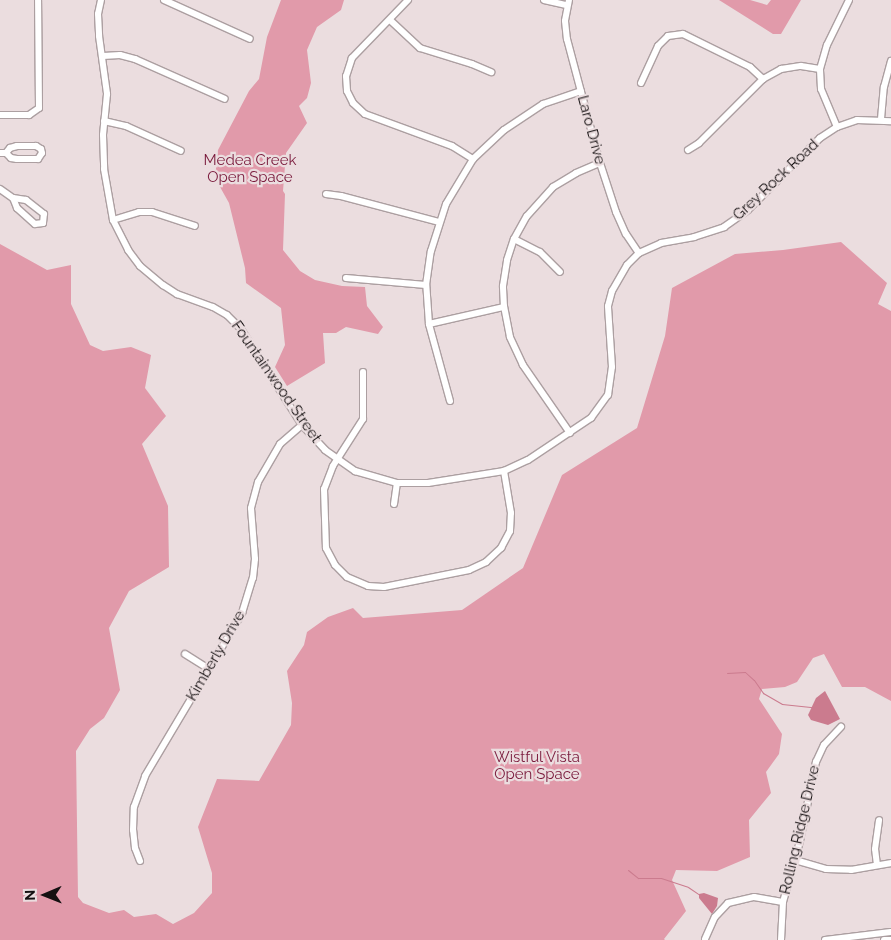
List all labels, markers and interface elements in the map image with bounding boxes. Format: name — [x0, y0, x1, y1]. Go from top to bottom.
street label: Laro Drive — [573, 94, 609, 166]
street label: Grey Rock Road — [729, 136, 823, 224]
park label: Medea Creek Open Space — [204, 151, 296, 186]
street label: Fountainwood Street — [227, 318, 325, 446]
street label: Kimberly Drive — [183, 608, 249, 704]
park label: Wistful Vista Open Space — [494, 748, 580, 783]
street label: Rolling Ridge Drive — [776, 764, 824, 896]
north arrow — [20, 870, 70, 920]
text: N — [22, 890, 38, 901]

